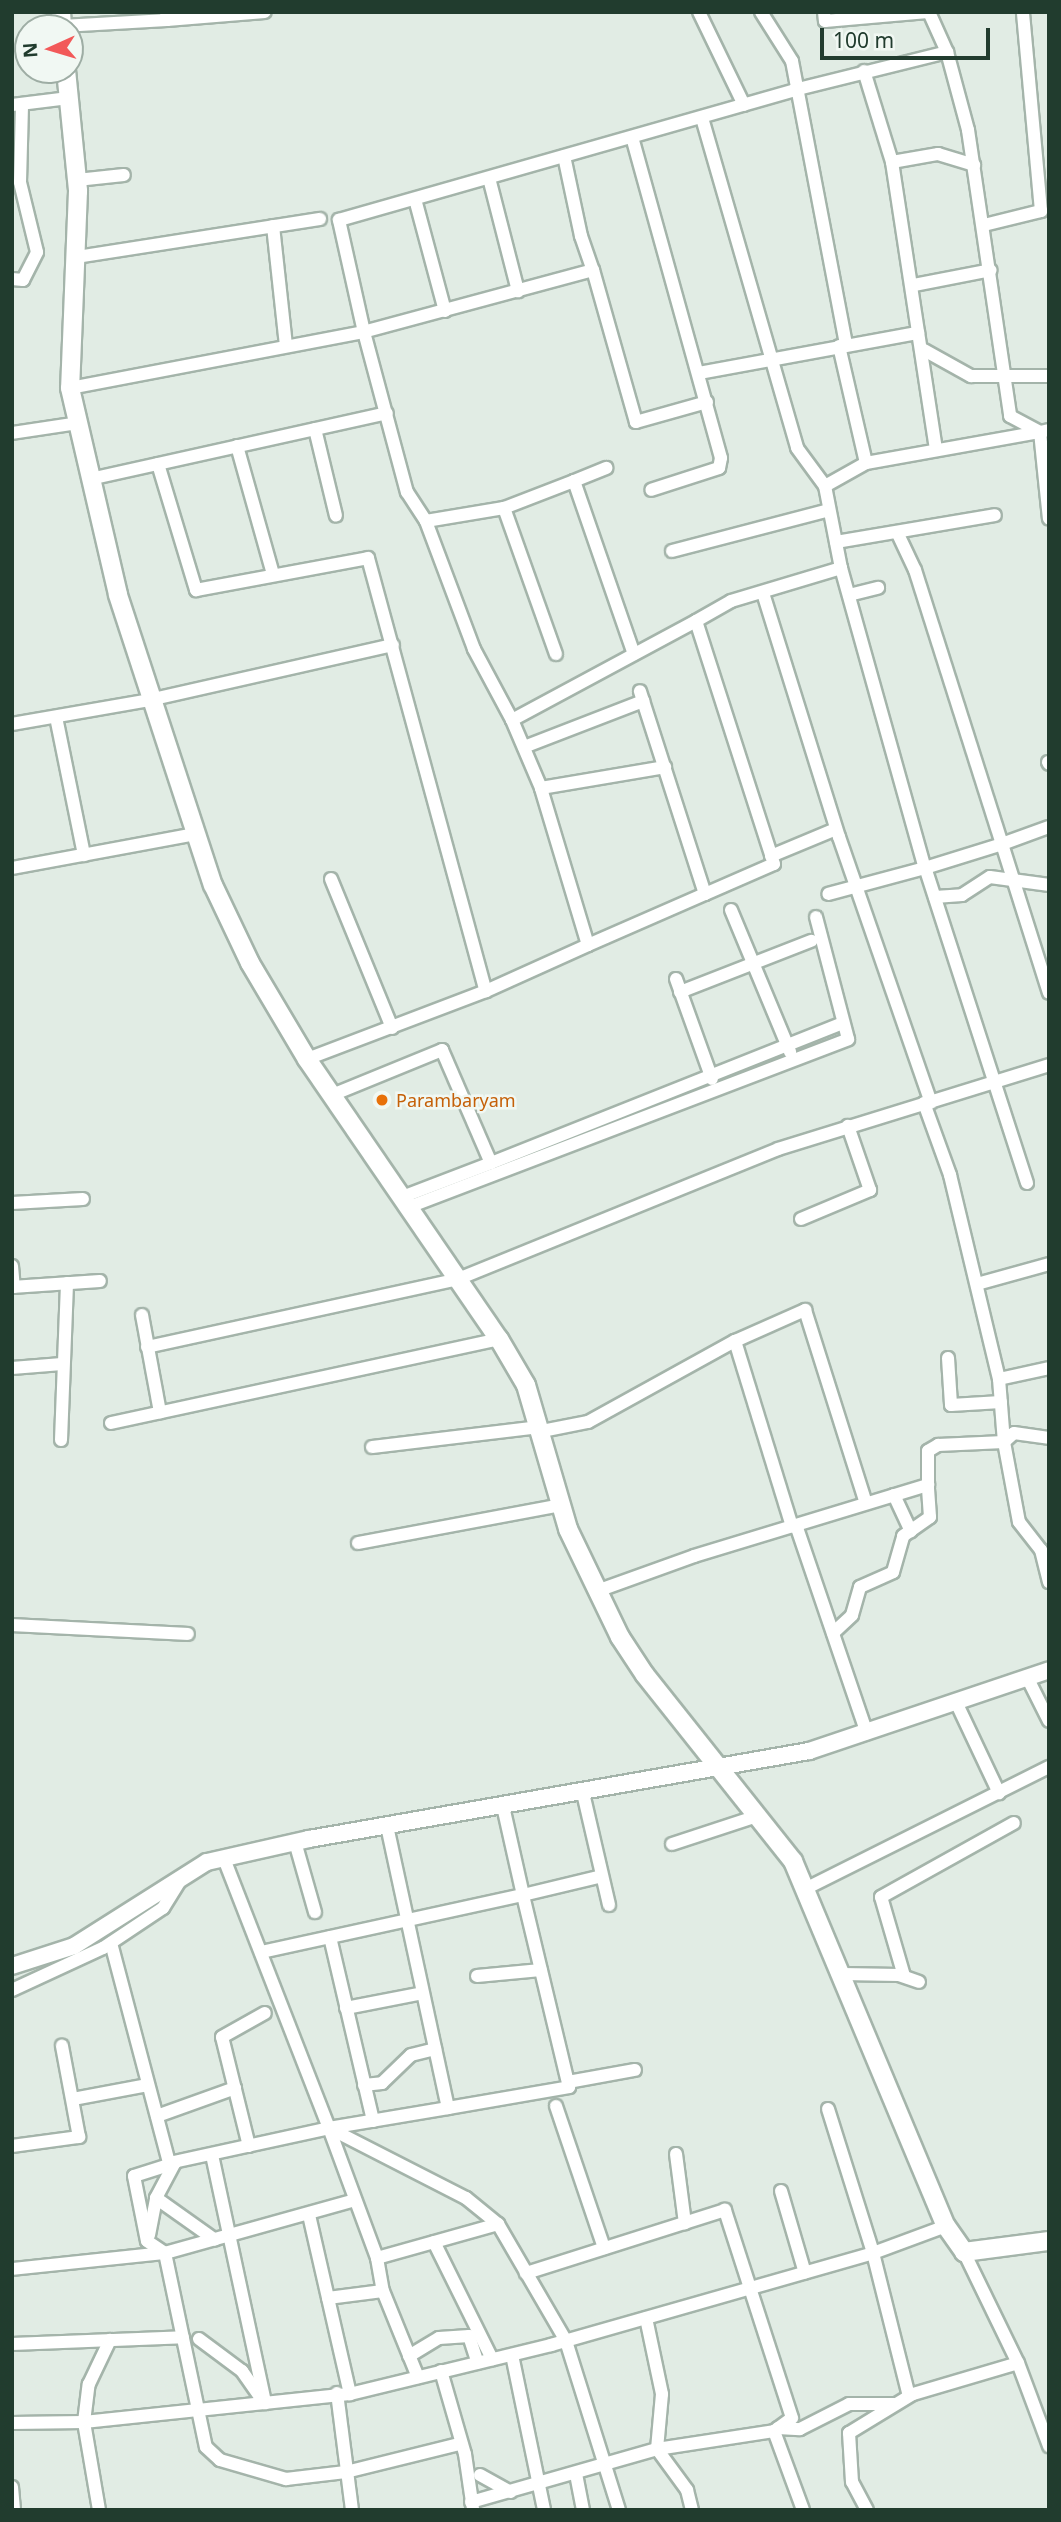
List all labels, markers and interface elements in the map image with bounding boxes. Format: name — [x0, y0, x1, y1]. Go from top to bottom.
north arrow — [14, 14, 84, 84]
scale bar — [823, 14, 993, 58]
text: 100 m — [833, 26, 894, 54]
text: N — [17, 42, 44, 59]
place label: Parambaryam — [396, 1089, 516, 1111]
marker: Parambaryam — [374, 1092, 390, 1108]

